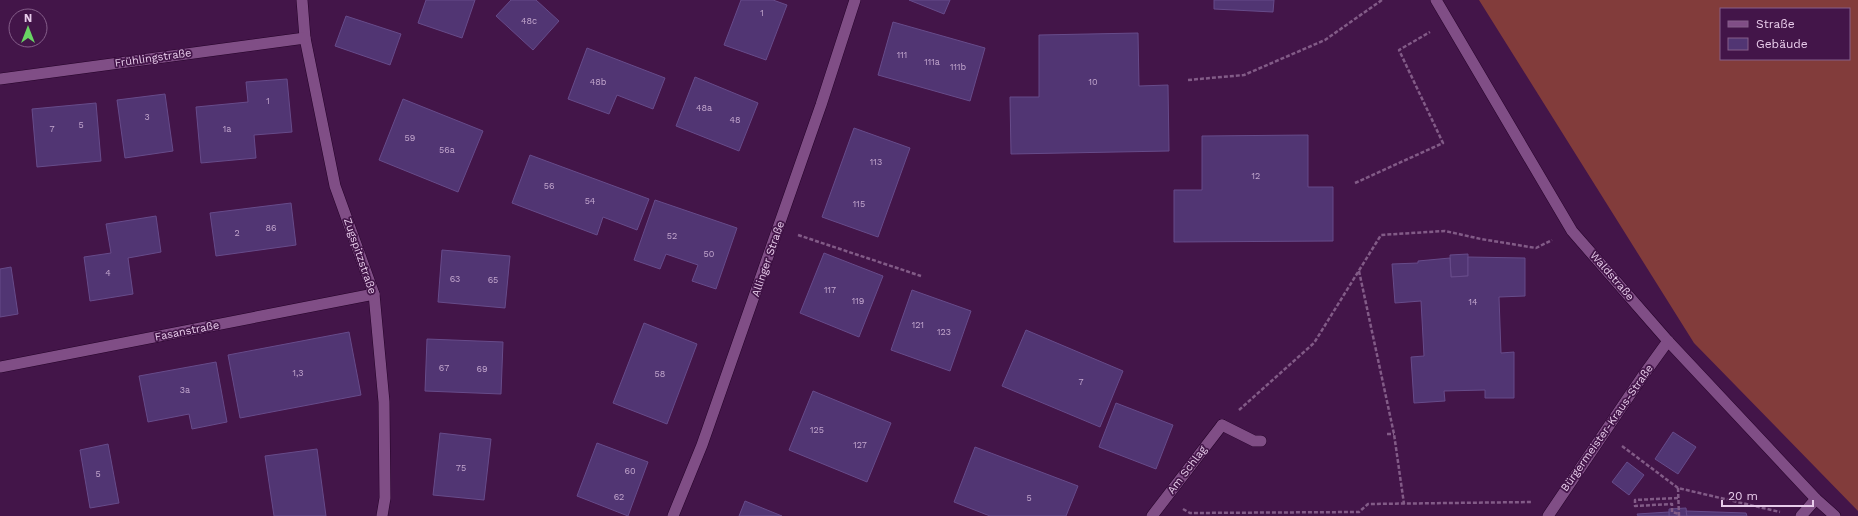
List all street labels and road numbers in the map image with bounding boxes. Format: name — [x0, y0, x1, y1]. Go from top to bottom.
street label: Frühlingstraße — [114, 46, 192, 70]
street label: Zugspitzstraße — [341, 216, 379, 296]
street label: Allinger Straße — [749, 219, 787, 299]
street label: Waldstraße — [1587, 249, 1637, 303]
street label: Fasanstraße — [154, 318, 220, 344]
street label: Bürgermeister-Kraus-Straße — [1558, 362, 1656, 494]
street label: Am Schlag — [1165, 443, 1209, 497]

